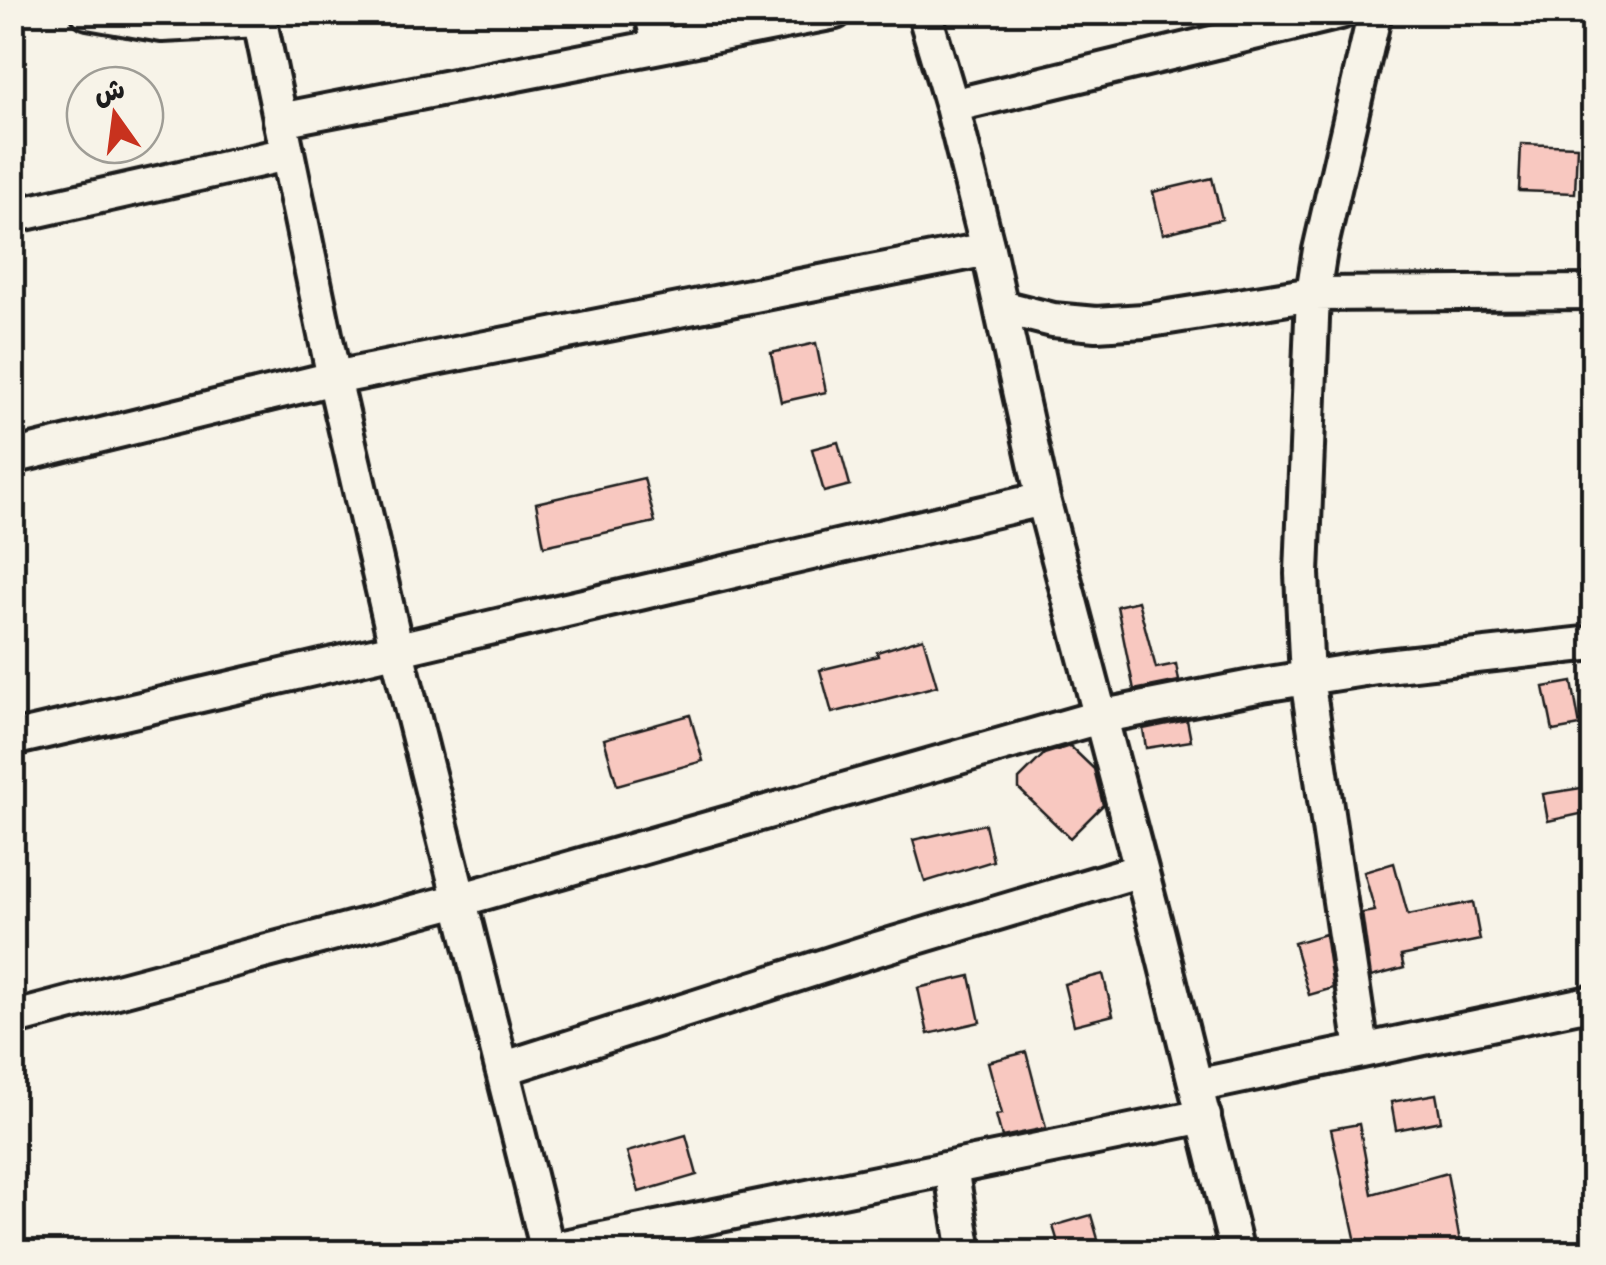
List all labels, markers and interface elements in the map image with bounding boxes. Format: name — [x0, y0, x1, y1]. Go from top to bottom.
north arrow — [65, 65, 165, 165]
text: ش — [90, 72, 128, 111]

